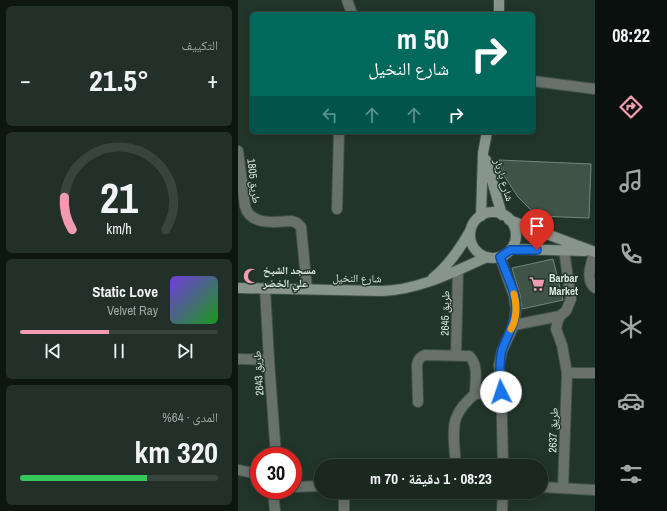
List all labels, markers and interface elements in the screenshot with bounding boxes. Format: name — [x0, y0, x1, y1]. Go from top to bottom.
text: 50 m — [397, 20, 449, 58]
text: 08:22 — [612, 23, 650, 48]
icon: right — [463, 28, 515, 80]
text: التكييف — [182, 37, 218, 54]
text: شارع النخيل — [368, 56, 449, 81]
text: 21.5° — [89, 60, 149, 100]
text: − — [20, 65, 31, 95]
text: + — [207, 65, 218, 95]
icon: directions — [617, 93, 645, 121]
icon: left — [319, 104, 341, 126]
icon: ahead — [361, 104, 383, 126]
icon: ahead — [403, 104, 425, 126]
icon: right — [445, 104, 467, 126]
street label: شارع باربار — [491, 156, 517, 203]
street label: طريق 1805 — [244, 158, 264, 204]
icon: music — [617, 167, 645, 195]
text: 21 — [100, 170, 138, 226]
pin — [520, 209, 554, 250]
icon: arrive — [526, 215, 548, 237]
text: km/h — [106, 219, 132, 238]
icon: phone — [617, 240, 645, 268]
place label: مسجد الشيخ علي الخضر — [262, 263, 316, 292]
mosque icon: مسجد الشيخ علي الخضر — [242, 267, 260, 285]
street label: شارع النخيل — [332, 271, 382, 285]
place label: Barbar Market — [549, 271, 579, 298]
supermarket icon: Barbar Market — [528, 275, 546, 293]
text: Static Love — [92, 281, 158, 302]
street label: طريق 2645 — [438, 290, 452, 336]
text: Velvet Ray — [107, 302, 158, 319]
icon: climate — [617, 313, 645, 341]
icon: previous — [42, 340, 64, 362]
icon: pause — [108, 340, 130, 362]
icon: next — [174, 340, 196, 362]
street label: طريق 2643 — [249, 350, 267, 396]
position arrow — [480, 371, 522, 413]
icon: car — [617, 387, 645, 415]
street label: طريق 2637 — [545, 407, 561, 453]
text: المدى · 64% — [162, 409, 218, 426]
text: 320 km — [135, 432, 218, 472]
speed limit sign: 30 — [250, 447, 302, 499]
icon: filters — [617, 460, 645, 488]
text: 08:23 · 1 دقيقة · 70 m — [370, 468, 492, 489]

